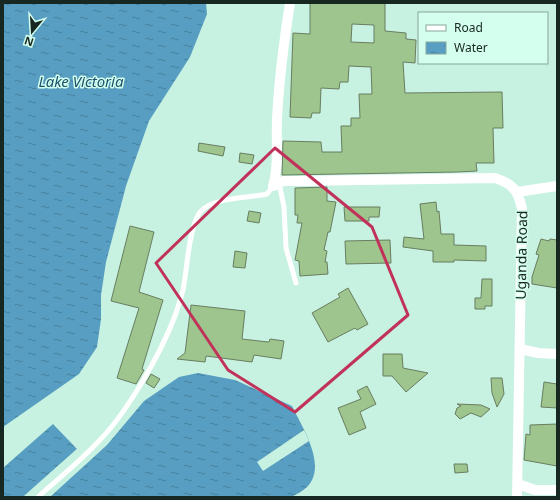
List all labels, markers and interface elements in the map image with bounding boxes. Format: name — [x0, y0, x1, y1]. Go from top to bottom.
north arrow — [12, 12, 52, 52]
legend — [418, 12, 548, 64]
text: Road — [454, 19, 483, 36]
text: N — [22, 33, 35, 51]
text: Water — [454, 39, 488, 56]
water label: Lake Victoria — [39, 71, 124, 91]
street label: Uganda Road — [511, 210, 531, 300]

